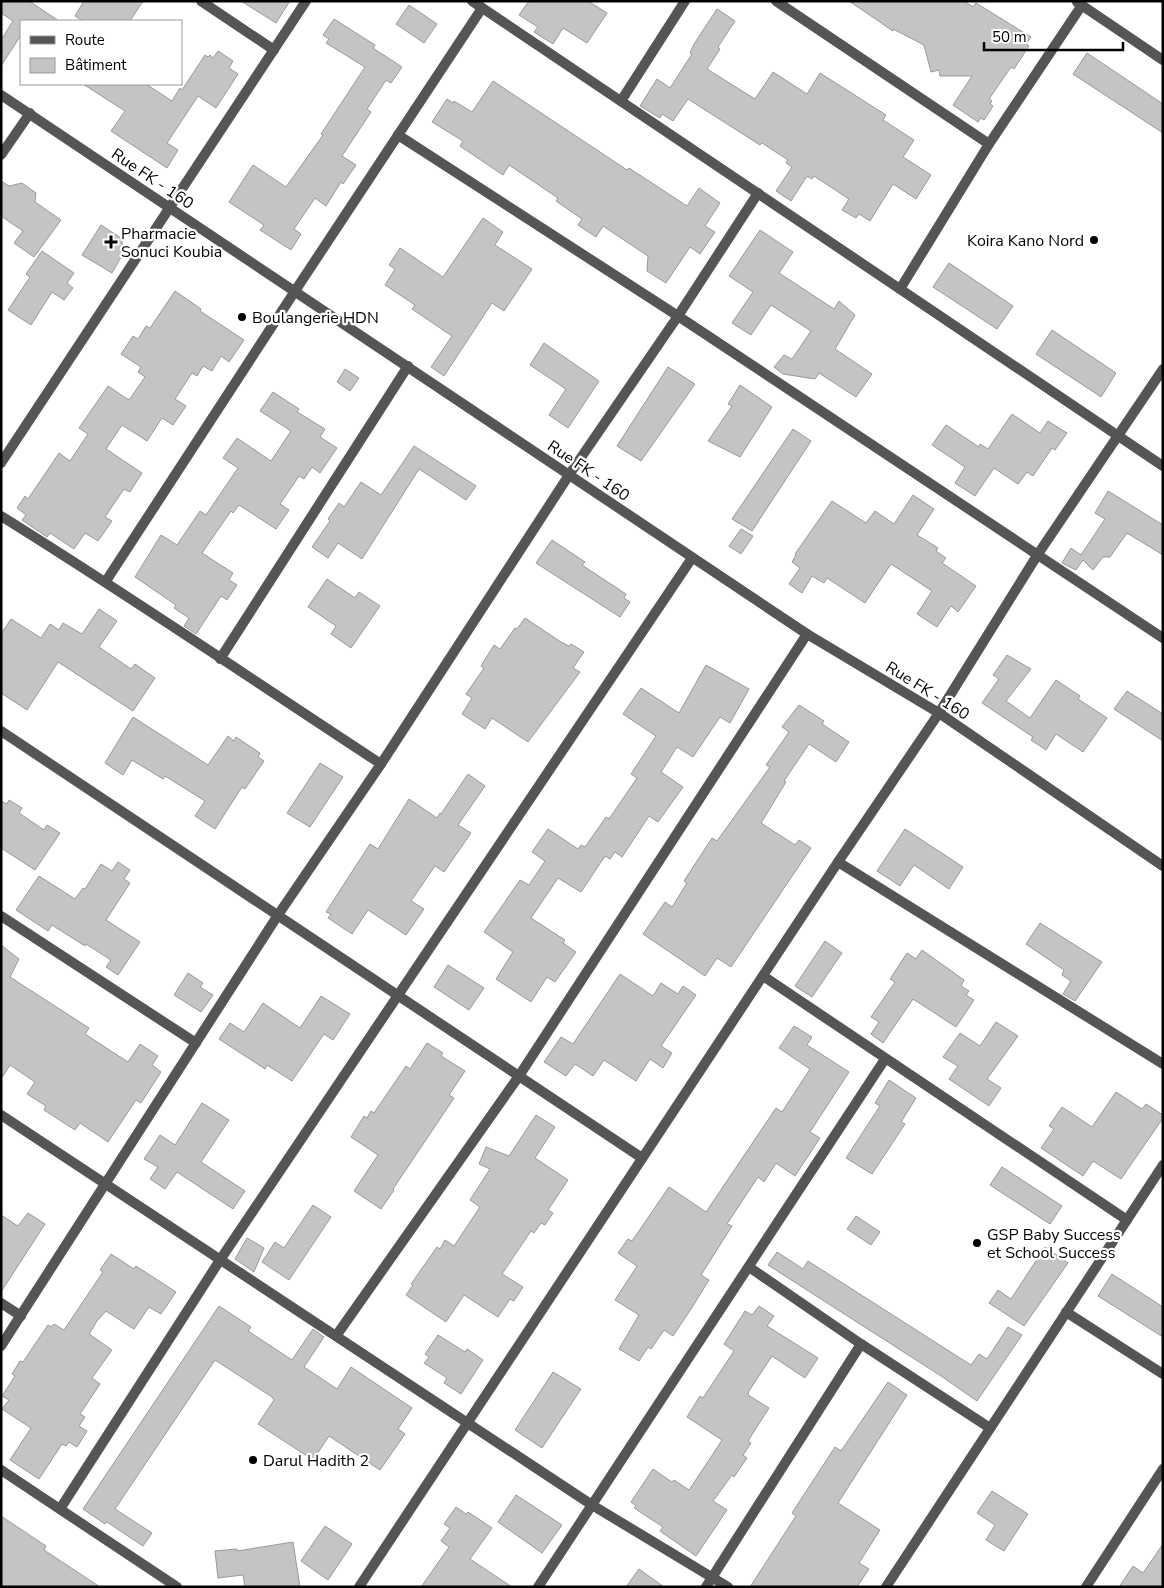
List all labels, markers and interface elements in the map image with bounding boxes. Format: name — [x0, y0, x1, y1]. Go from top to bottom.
legend — [20, 20, 182, 85]
scale bar — [984, 20, 1123, 52]
text: 50 m — [992, 27, 1027, 47]
text: Route — [65, 30, 105, 50]
text: Bâtiment — [65, 55, 127, 75]
street label: Rue FK - 160 — [107, 143, 198, 214]
place label: Pharmacie Sonuci Koubia — [121, 223, 222, 263]
place label: Koira Kano Nord — [967, 230, 1084, 252]
marker: Koira Kano Nord — [1088, 234, 1100, 246]
marker: Pharmacie Sonuci Koubia — [105, 236, 117, 248]
place label: Boulangerie HDN — [252, 307, 379, 329]
marker: Boulangerie HDN — [236, 311, 248, 323]
street label: Rue FK - 160 — [543, 435, 634, 506]
street label: Rue FK - 160 — [881, 656, 974, 725]
place label: GSP Baby Success et School Success — [987, 1224, 1121, 1264]
marker: GSP Baby Success et School Success — [971, 1237, 983, 1249]
place label: Darul Hadith 2 — [263, 1450, 369, 1472]
marker: Darul Hadith 2 — [247, 1454, 259, 1466]

